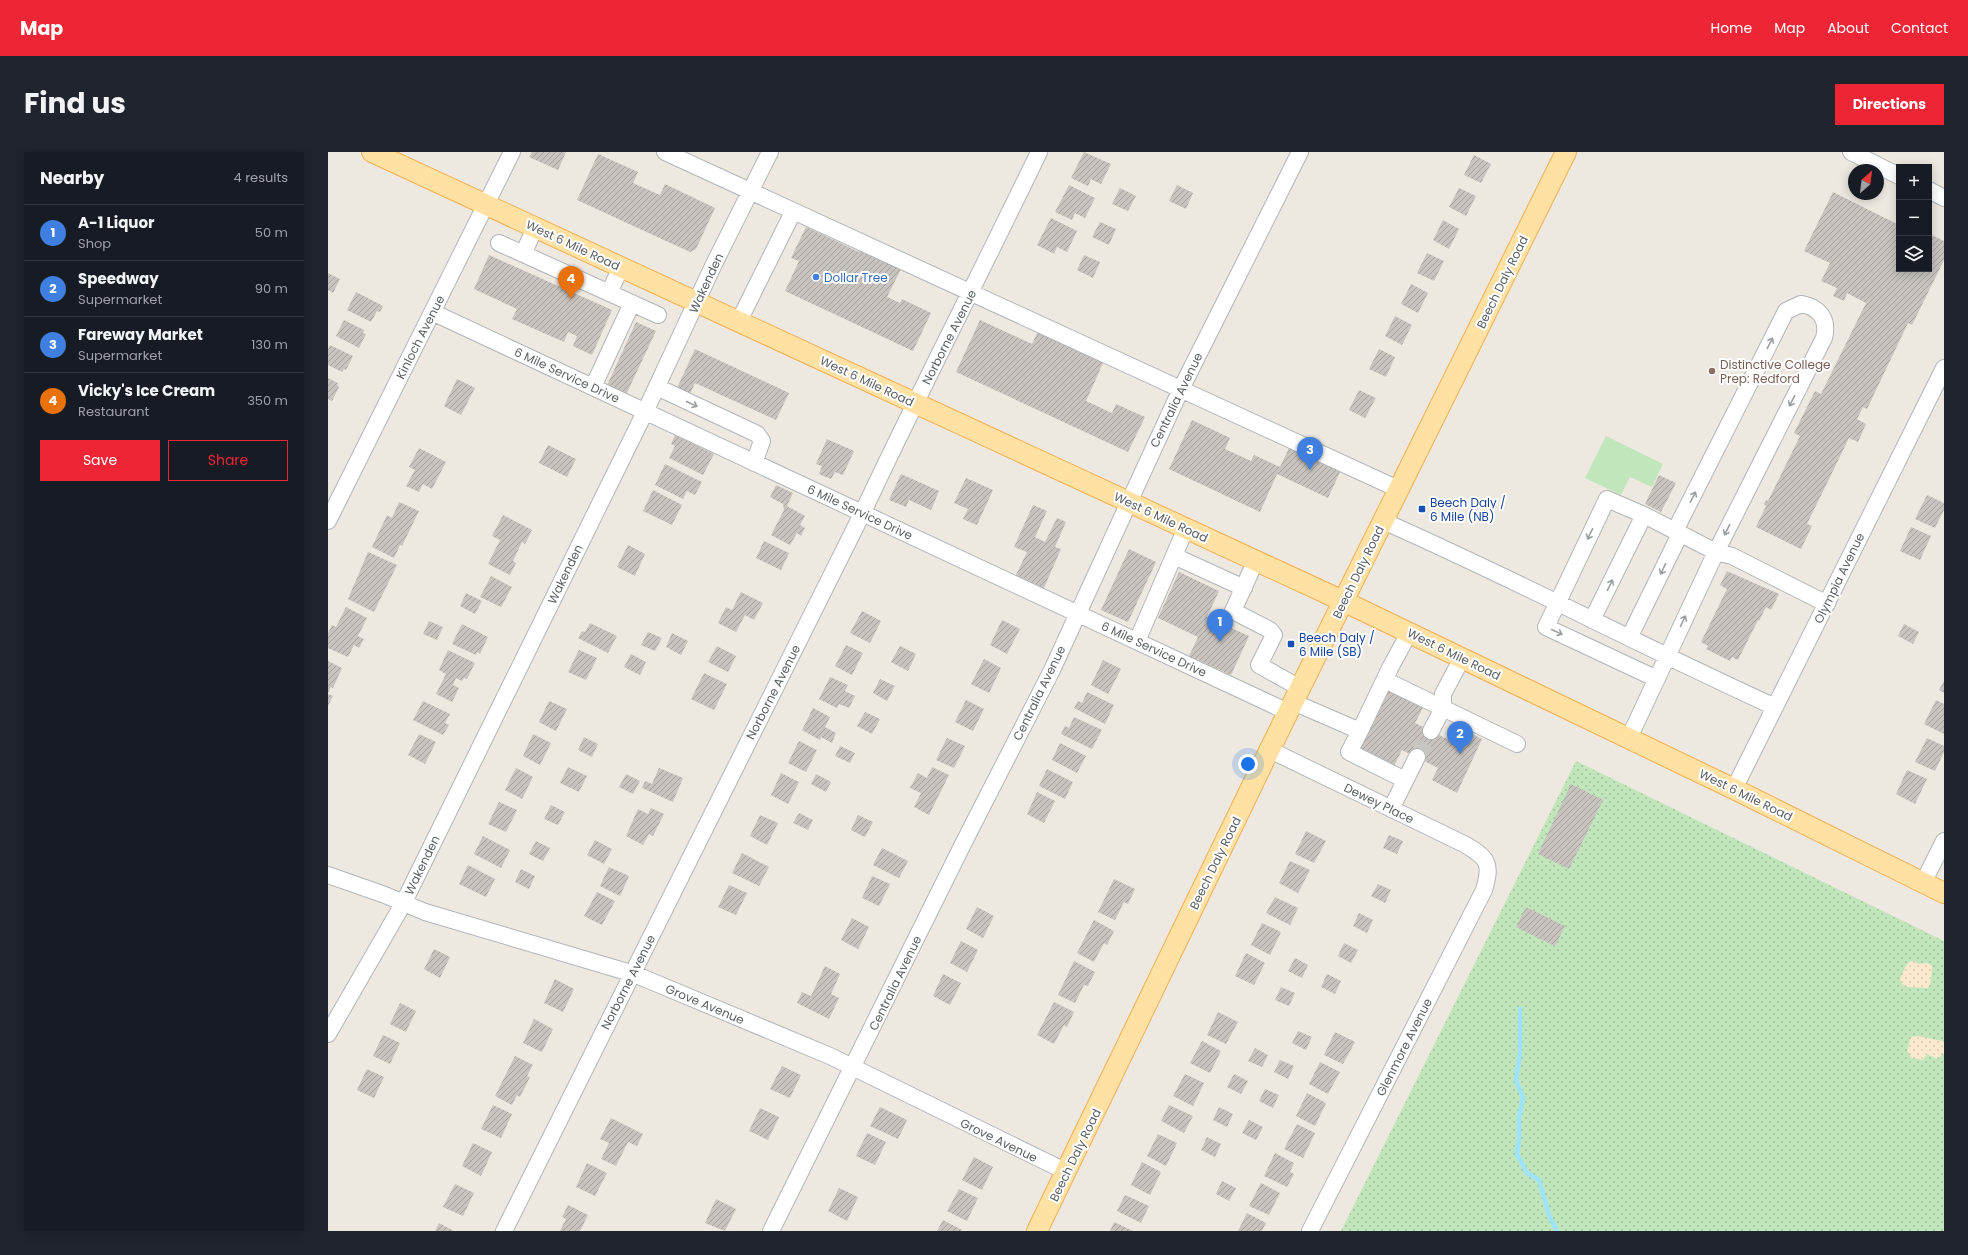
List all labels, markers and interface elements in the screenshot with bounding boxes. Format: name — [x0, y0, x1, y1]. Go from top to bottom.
text: Map — [20, 15, 63, 42]
text: Home — [1710, 18, 1752, 38]
text: Map — [1774, 18, 1805, 38]
text: About — [1827, 18, 1869, 38]
text: Contact — [1891, 18, 1948, 38]
text: Find us — [24, 84, 126, 123]
button: Directions — [1835, 84, 1944, 125]
north arrow — [1848, 164, 1884, 200]
map controls — [1896, 164, 1932, 272]
button: + — [1896, 164, 1932, 200]
text: Nearby — [40, 166, 104, 190]
text: 4 results — [234, 168, 288, 187]
button: − — [1896, 200, 1932, 236]
text: A-1 Liquor — [78, 212, 154, 233]
street label: West 6 Mile Road — [523, 216, 623, 274]
text: 1 — [51, 223, 55, 242]
text: 50 m — [255, 223, 288, 242]
street label: Beech Daly Road — [1472, 233, 1532, 331]
text: Shop — [78, 234, 111, 253]
button: layers — [1896, 236, 1932, 272]
street label: Wakenden — [685, 250, 727, 316]
pin: 4 — [558, 266, 584, 299]
text: Speedway — [78, 268, 159, 289]
place label: Dollar Tree — [824, 269, 888, 286]
marker: Dollar Tree — [811, 272, 821, 282]
text: 2 — [49, 279, 57, 298]
text: 90 m — [255, 279, 288, 298]
street label: Norborne Avenue — [918, 287, 980, 387]
text: Supermarket — [78, 290, 162, 309]
street label: Kinloch Avenue — [392, 292, 448, 382]
text: Fareway Market — [78, 324, 203, 345]
text: 3 — [49, 335, 57, 354]
text: 130 m — [251, 335, 288, 354]
one-way arrow — [1767, 337, 1774, 349]
street label: 6 Mile Service Drive — [512, 343, 622, 407]
text: Supermarket — [78, 346, 162, 365]
street label: Centralia Avenue — [1146, 350, 1206, 450]
street label: West 6 Mile Road — [817, 352, 917, 410]
place label: Distinctive College Prep: Redford — [1720, 356, 1831, 387]
marker: Distinctive College Prep: Redford — [1707, 366, 1717, 376]
text: Vicky's Ice Cream — [78, 380, 215, 401]
text: 4 — [49, 391, 57, 410]
text: 350 m — [247, 391, 288, 410]
one-way arrow — [1788, 395, 1795, 407]
one-way arrow — [686, 401, 698, 408]
text: Restaurant — [78, 402, 149, 421]
pin: 3 — [1297, 437, 1323, 470]
button: Save — [40, 440, 160, 481]
button: Share — [168, 440, 288, 481]
street label: 6 Mile Service Drive — [805, 480, 915, 544]
street label: West 6 Mile Road — [1111, 488, 1211, 546]
one-way arrow — [1690, 491, 1697, 503]
place label: Beech Daly / 6 Mile (NB) — [1430, 494, 1506, 525]
marker: Beech Daly / 6 Mile (NB) — [1417, 504, 1427, 514]
street label: Beech Daly Road — [1328, 523, 1388, 621]
one-way arrow — [1723, 523, 1730, 535]
one-way arrow — [1586, 528, 1593, 540]
street label: Olympia Avenue — [1810, 530, 1868, 626]
street label: Wakenden — [543, 541, 587, 607]
one-way arrow — [1659, 563, 1666, 575]
one-way arrow — [1607, 580, 1614, 592]
pin: 1 — [1207, 609, 1233, 642]
one-way arrow — [1680, 616, 1687, 628]
street label: 6 Mile Service Drive — [1099, 617, 1209, 681]
street label: West 6 Mile Road — [1404, 624, 1504, 684]
place label: Beech Daly / 6 Mile (SB) — [1299, 629, 1375, 660]
one-way arrow — [1551, 629, 1563, 636]
marker: Beech Daly / 6 Mile (SB) — [1286, 639, 1296, 649]
street label: Norborne Avenue — [742, 642, 804, 742]
street label: Centralia Avenue — [1009, 643, 1069, 743]
pin: 2 — [1447, 721, 1473, 754]
your location — [1238, 754, 1258, 774]
street label: West 6 Mile Road — [1696, 765, 1796, 825]
street label: Dewey Place — [1341, 779, 1417, 827]
street label: Beech Daly Road — [1185, 814, 1245, 912]
street label: Wakenden — [400, 832, 444, 898]
street label: Norborne Avenue — [597, 932, 659, 1032]
street label: Centralia Avenue — [865, 933, 925, 1033]
street label: Grove Avenue — [663, 980, 747, 1028]
street label: Glenmore Avenue — [1372, 995, 1436, 1099]
street label: Beech Daly Road — [1045, 1106, 1105, 1204]
street label: Grove Avenue — [958, 1114, 1040, 1166]

